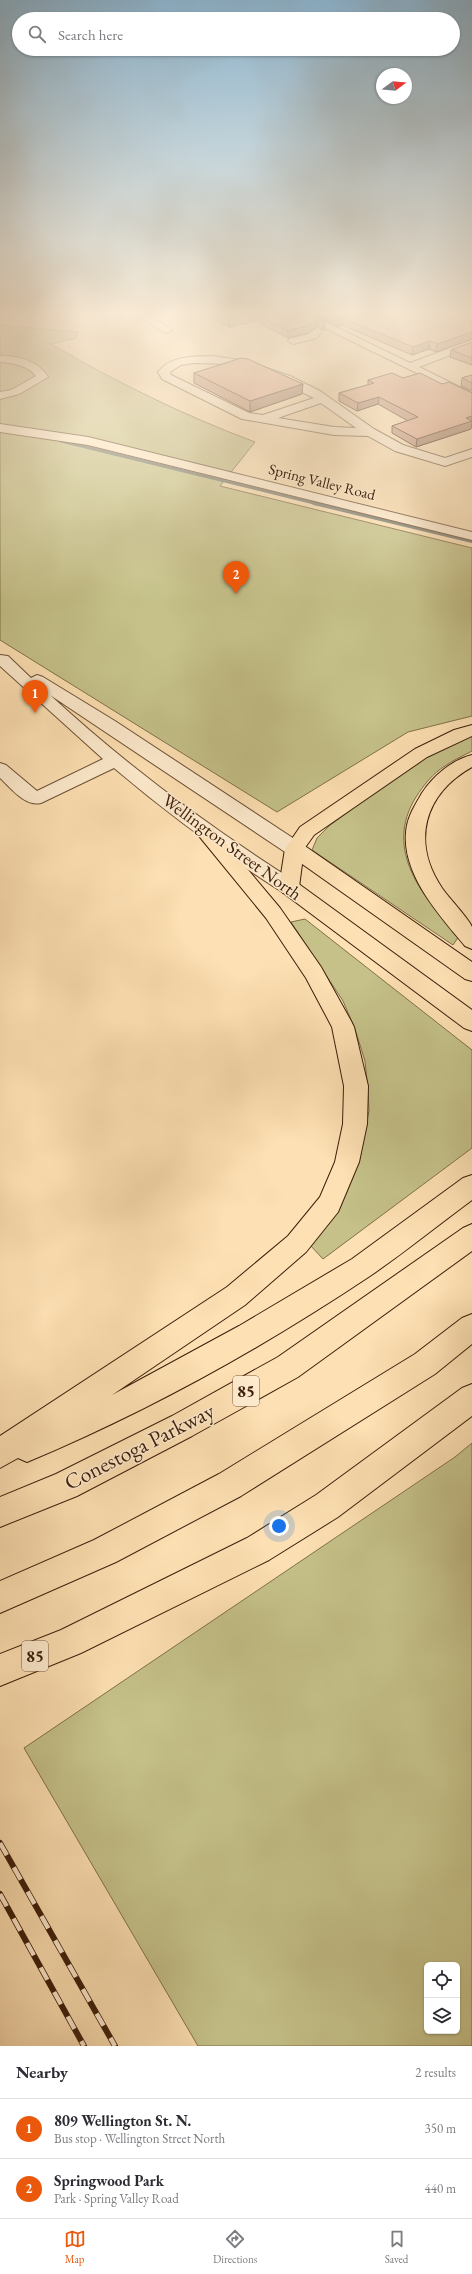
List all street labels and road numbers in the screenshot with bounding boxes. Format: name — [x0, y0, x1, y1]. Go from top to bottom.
street label: Spring Valley Road — [267, 459, 378, 504]
street label: Wellington Street North — [158, 788, 307, 905]
road number: 85 — [233, 1376, 259, 1406]
street label: Conestoga Parkway — [59, 1396, 220, 1497]
road number: 85 — [22, 1641, 48, 1671]

